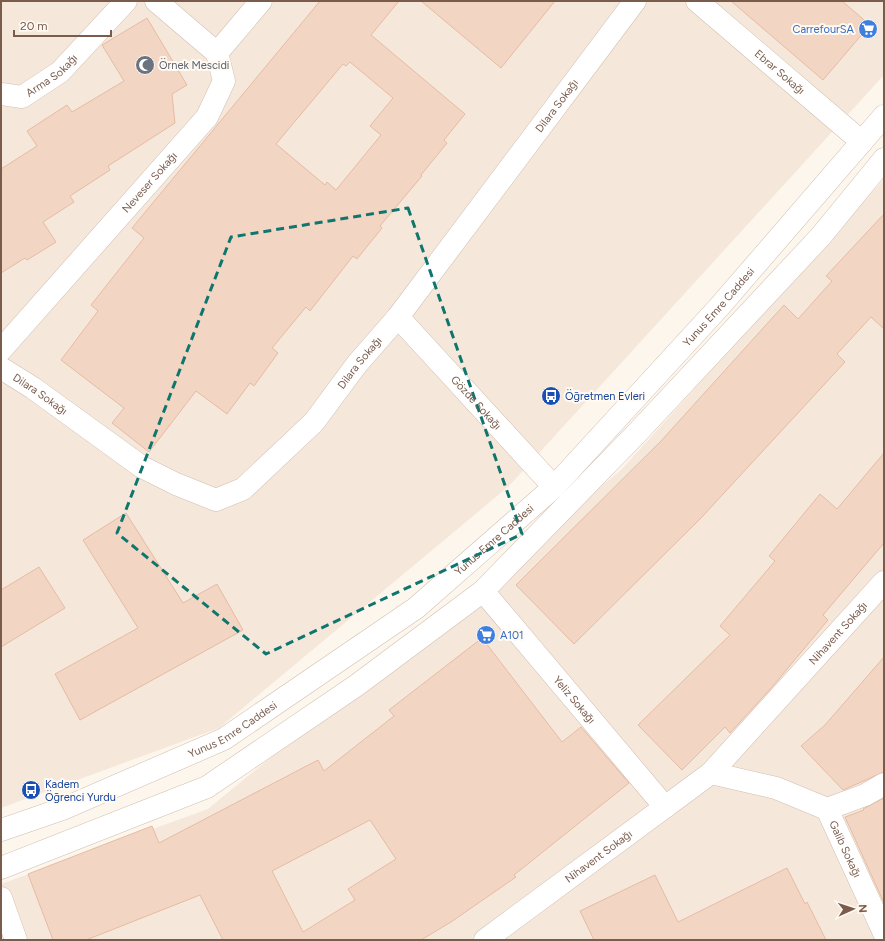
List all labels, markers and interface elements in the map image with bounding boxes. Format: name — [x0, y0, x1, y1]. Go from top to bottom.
scale bar — [14, 12, 111, 38]
supermarket icon: CarrefourSA — [857, 18, 879, 40]
text: 20 m — [20, 19, 48, 33]
place label: CarrefourSA — [793, 23, 855, 36]
street label: Ebrar Sokağı — [752, 47, 807, 97]
street label: Arma Sokağı — [24, 52, 80, 100]
mosque icon: Örnek Mescidi — [134, 54, 156, 76]
place label: Örnek Mescidi — [159, 58, 229, 72]
street label: Dilara Sokağı — [533, 77, 581, 135]
street label: Neveser Sokağı — [120, 150, 180, 216]
street label: Yunus Emre Caddesi — [680, 265, 757, 349]
street label: Dilara Sokağı — [335, 334, 385, 392]
street label: Dilara Sokağı — [10, 371, 70, 418]
street label: Gözde Sokağı — [448, 373, 504, 432]
bus stop icon: Öğretmen Evleri — [540, 385, 562, 407]
place label: Öğretmen Evleri — [565, 389, 645, 403]
street label: Yunus Emre Caddesi — [452, 502, 537, 578]
street label: Nihavent Sokağı — [806, 599, 870, 667]
supermarket icon: A101 — [475, 624, 497, 646]
place label: A101 — [500, 629, 524, 642]
street label: Yeliz Sokağı — [550, 673, 598, 726]
street label: Yunus Emre Caddesi — [186, 699, 280, 761]
place label: Kadem Öğrenci Yurdu — [45, 778, 116, 804]
bus stop icon: Kadem Öğrenci Yurdu — [20, 779, 42, 801]
street label: Galib Sokağı — [826, 819, 864, 880]
street label: Nihavent Sokağı — [562, 827, 635, 886]
north arrow — [833, 889, 873, 929]
text: N — [856, 904, 869, 913]

